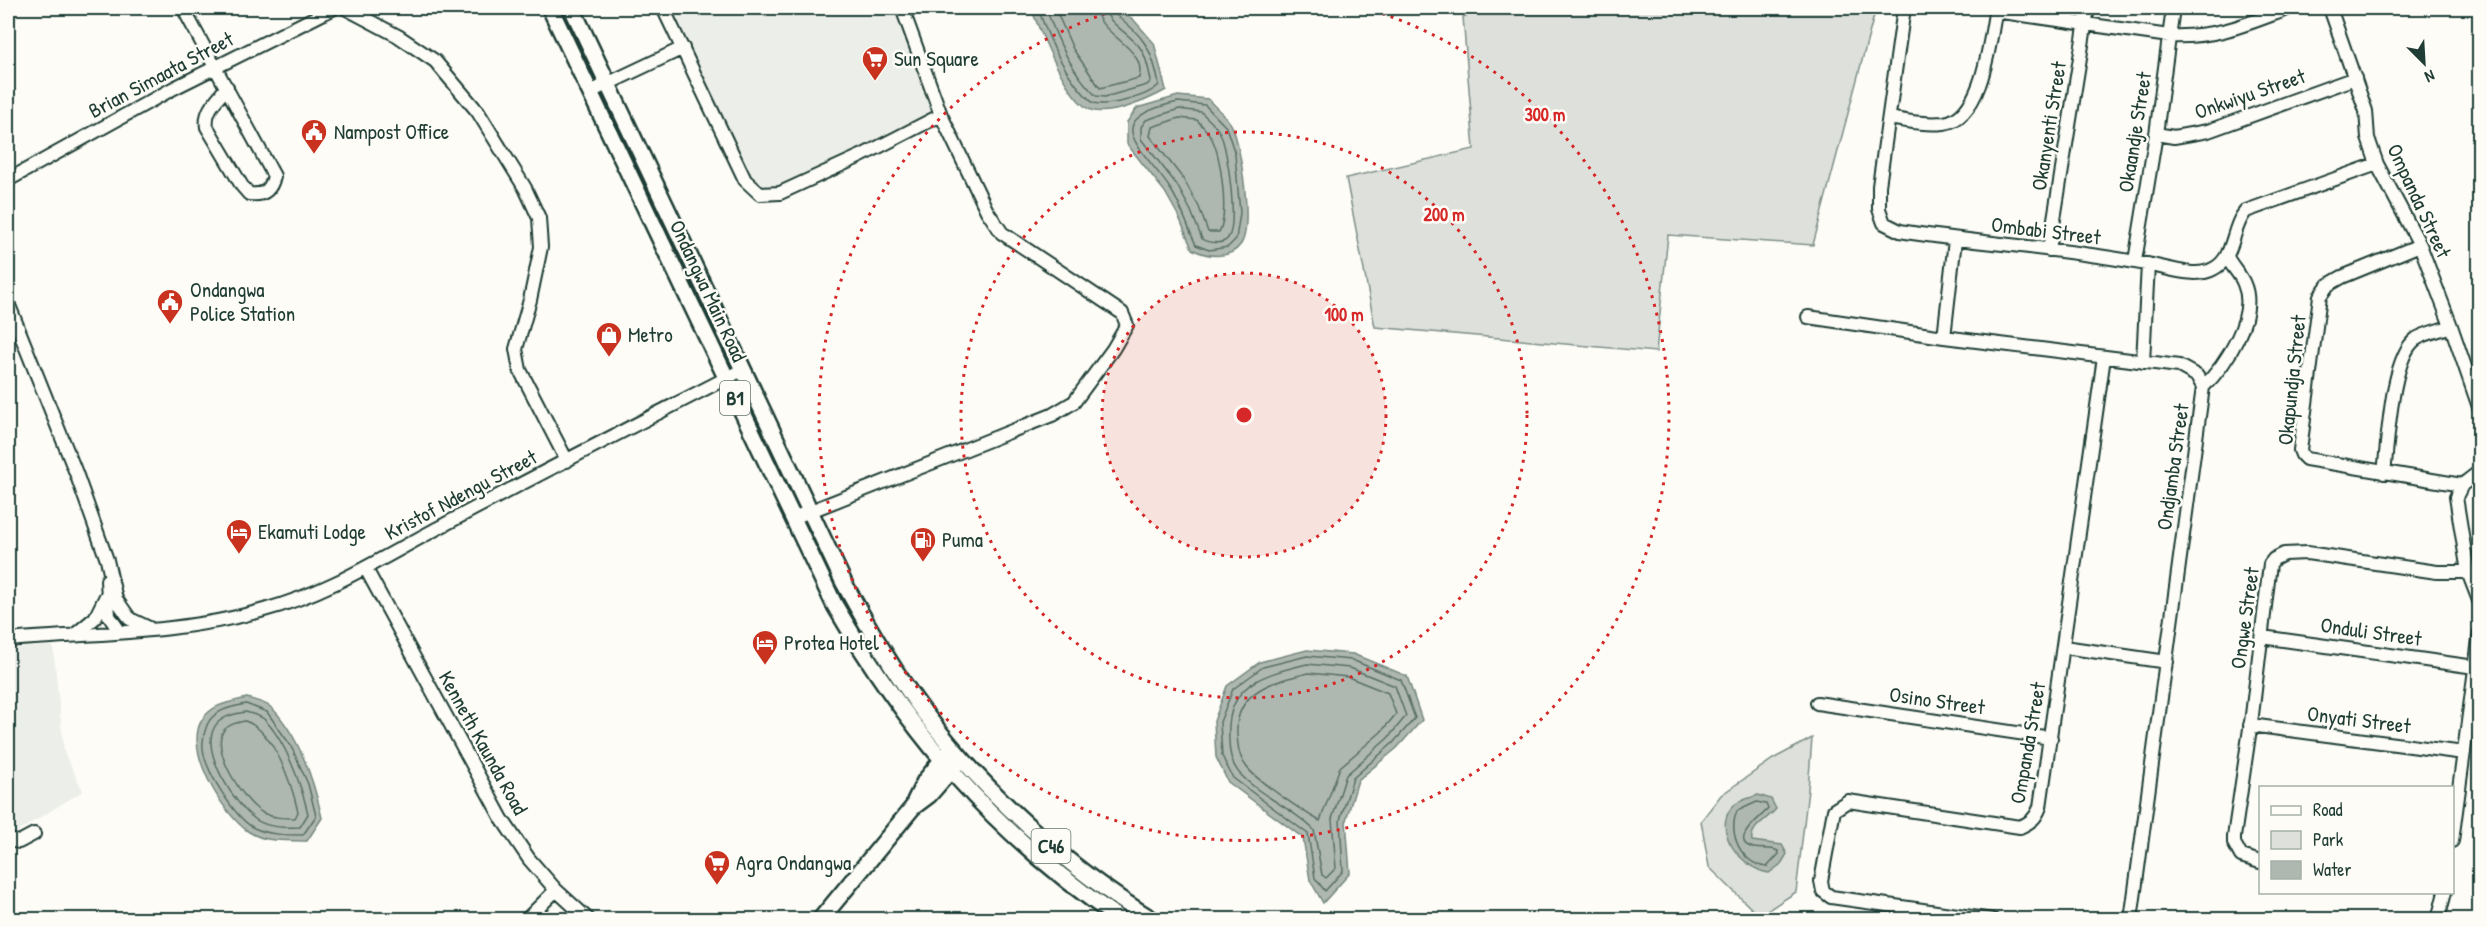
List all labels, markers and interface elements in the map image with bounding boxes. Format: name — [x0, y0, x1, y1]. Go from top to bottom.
street label: Brian Simaata Street — [83, 24, 239, 125]
north arrow — [2394, 33, 2454, 93]
supermarket icon: Sun Square — [860, 44, 890, 82]
place label: Sun Square — [894, 44, 979, 73]
street label: Okanyenti Street — [2024, 58, 2073, 193]
street label: Onkwiyu Street — [2191, 61, 2310, 126]
text: N — [2421, 65, 2438, 89]
street label: Okaandje Street — [2111, 69, 2158, 194]
text: 300 m — [1525, 102, 1565, 127]
public building icon: Nampost Office — [299, 117, 329, 155]
place label: Nampost Office — [334, 117, 449, 146]
street label: Ompanda Street — [2380, 139, 2459, 263]
text: 200 m — [1424, 202, 1464, 227]
street label: Ombabi Street — [1990, 209, 2103, 252]
street label: Ondangwa Main Road — [663, 215, 754, 366]
place label: Ondangwa Police Station — [190, 275, 295, 328]
public building icon: Ondangwa Police Station — [155, 287, 185, 325]
text: 100 m — [1324, 302, 1364, 327]
street label: Okapundja Street — [2270, 313, 2313, 446]
shop icon: Metro — [594, 320, 624, 358]
place label: Metro — [628, 320, 673, 349]
road number: B1 — [720, 381, 750, 415]
street label: Ondjamba Street — [2149, 401, 2196, 532]
centre of rings — [1234, 405, 1254, 425]
street label: Kristof Ndengu Street — [380, 442, 543, 547]
hotel icon: Ekamuti Lodge — [224, 517, 254, 555]
place label: Ekamuti Lodge — [258, 517, 366, 546]
fuel station icon: Puma — [908, 525, 938, 563]
place label: Puma — [942, 525, 983, 554]
street label: Ongwe Street — [2223, 564, 2266, 671]
street label: Onduli Street — [2319, 610, 2424, 653]
hotel icon: Protea Hotel — [750, 628, 780, 666]
place label: Protea Hotel — [784, 628, 879, 657]
street label: Kenneth Kaunda Road — [432, 666, 535, 820]
street label: Osino Street — [1887, 679, 1987, 722]
street label: Ompanda Street — [2003, 679, 2053, 806]
street label: Onyati Street — [2306, 699, 2413, 740]
legend — [2259, 786, 2454, 894]
text: Road — [2313, 797, 2343, 822]
text: Park — [2313, 827, 2344, 852]
road number: C46 — [1032, 829, 1070, 863]
supermarket icon: Agra Ondangwa — [702, 848, 732, 886]
place label: Agra Ondangwa — [736, 848, 851, 877]
text: Water — [2313, 857, 2351, 882]

